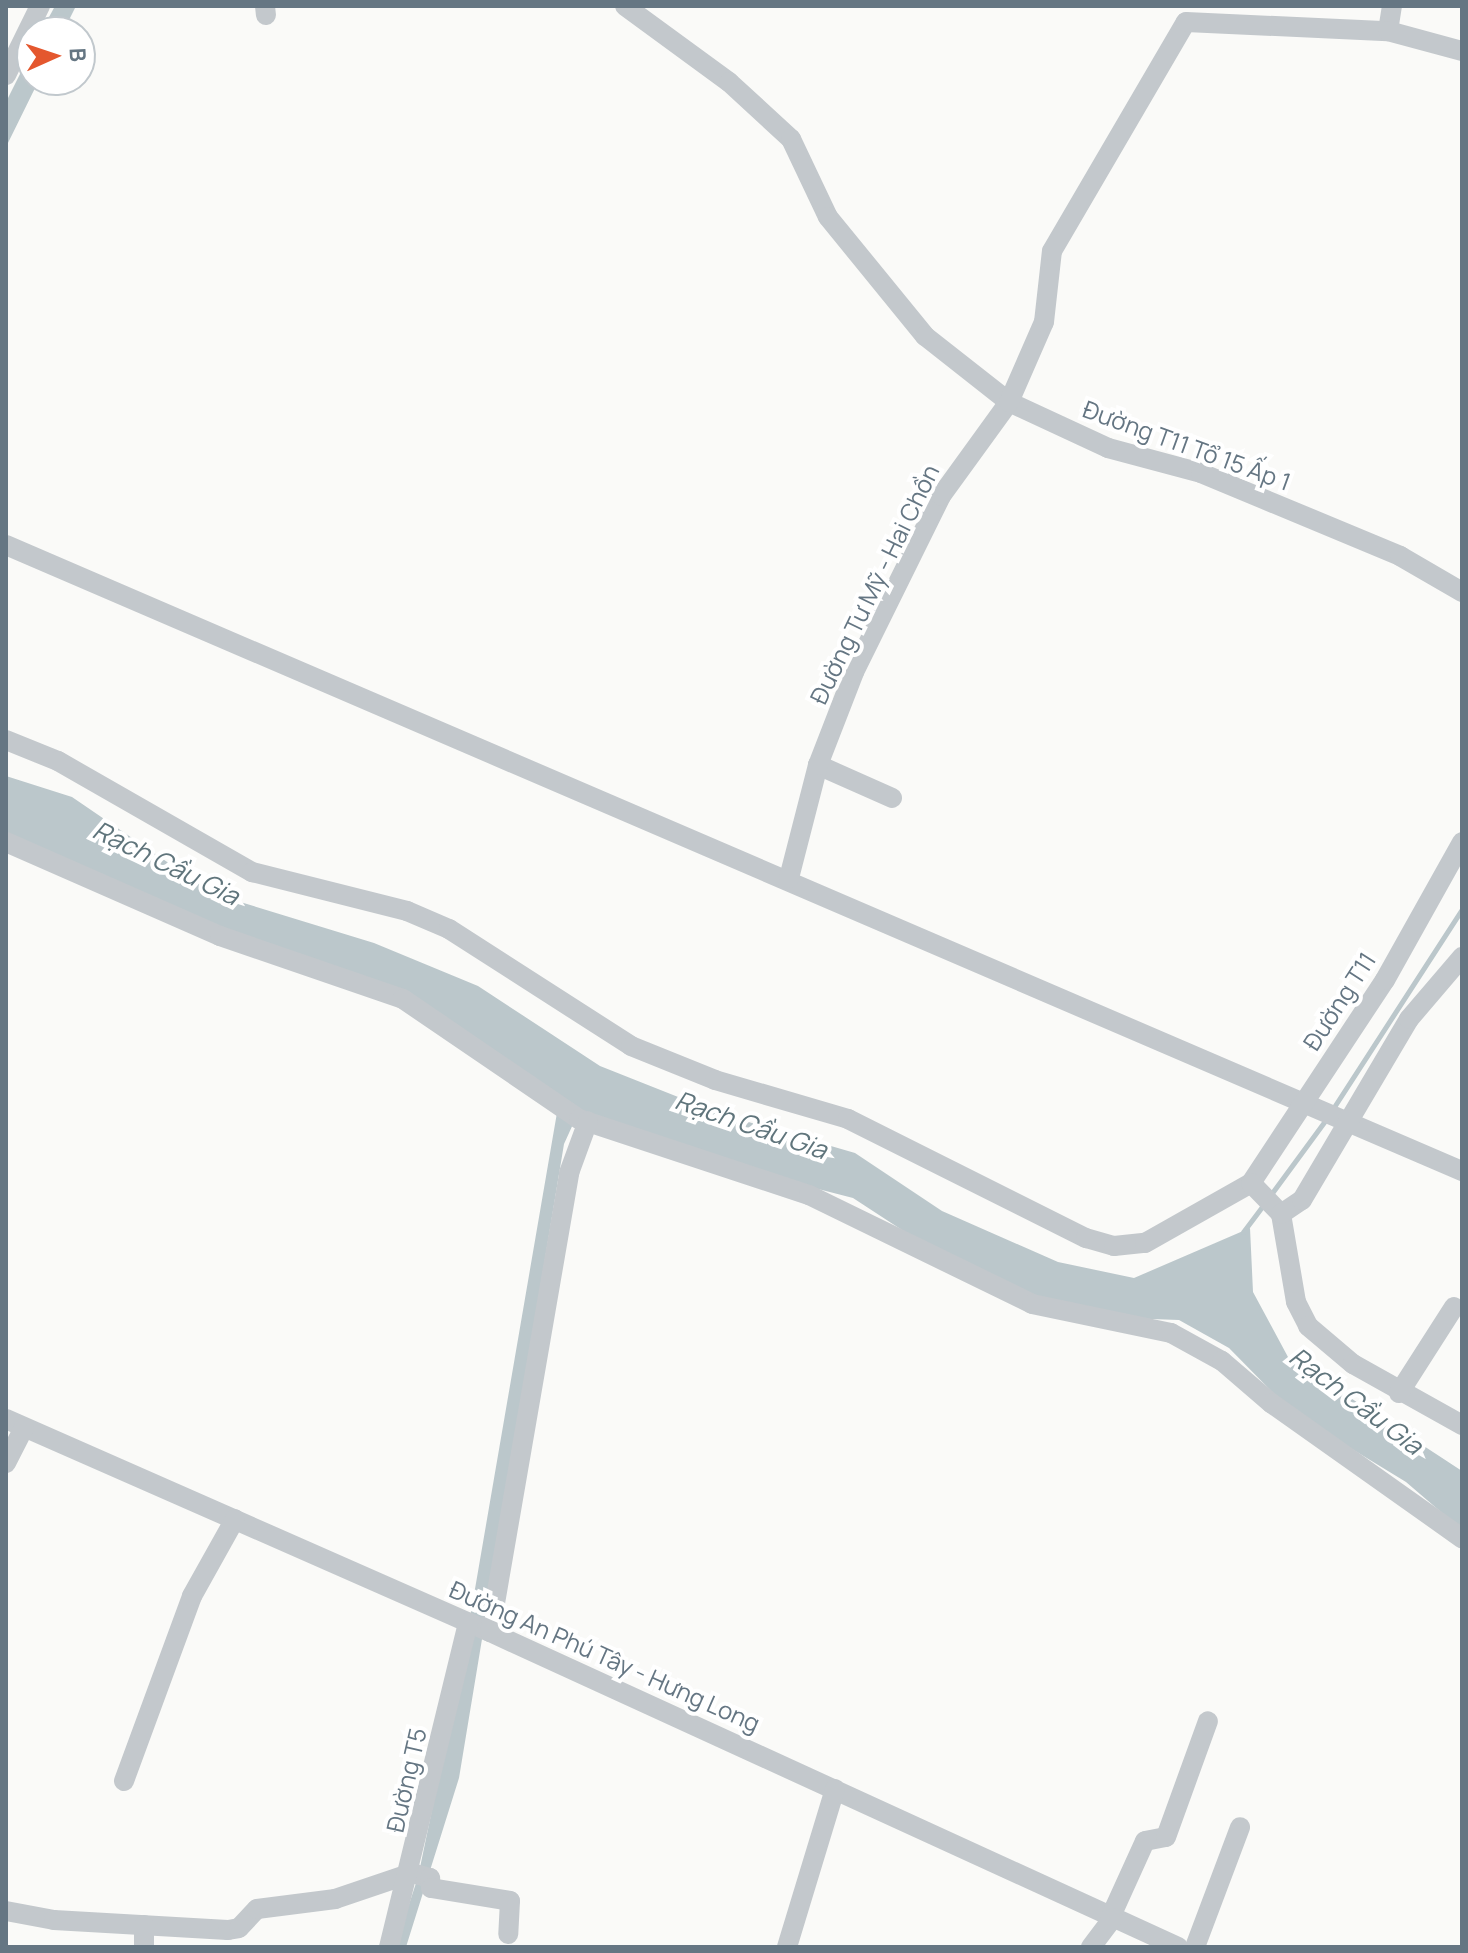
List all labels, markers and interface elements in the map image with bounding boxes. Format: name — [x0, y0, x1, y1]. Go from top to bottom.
north arrow — [16, 16, 96, 96]
text: B — [63, 47, 93, 63]
street label: Đường T11 Tổ 15 Ấp 1 — [1079, 394, 1295, 496]
street label: Đường Tư Mỹ - Hai Chồn — [803, 460, 945, 708]
water label: Rạch Cầu Gia — [88, 814, 244, 912]
street label: Đường T11 — [1297, 947, 1381, 1055]
water label: Rạch Cầu Gia — [671, 1084, 831, 1166]
water label: Rạch Cầu Gia — [1283, 1341, 1429, 1461]
street label: Đường An Phú Tây - Hưng Long — [445, 1574, 765, 1738]
street label: Đường T5 — [380, 1725, 432, 1835]

